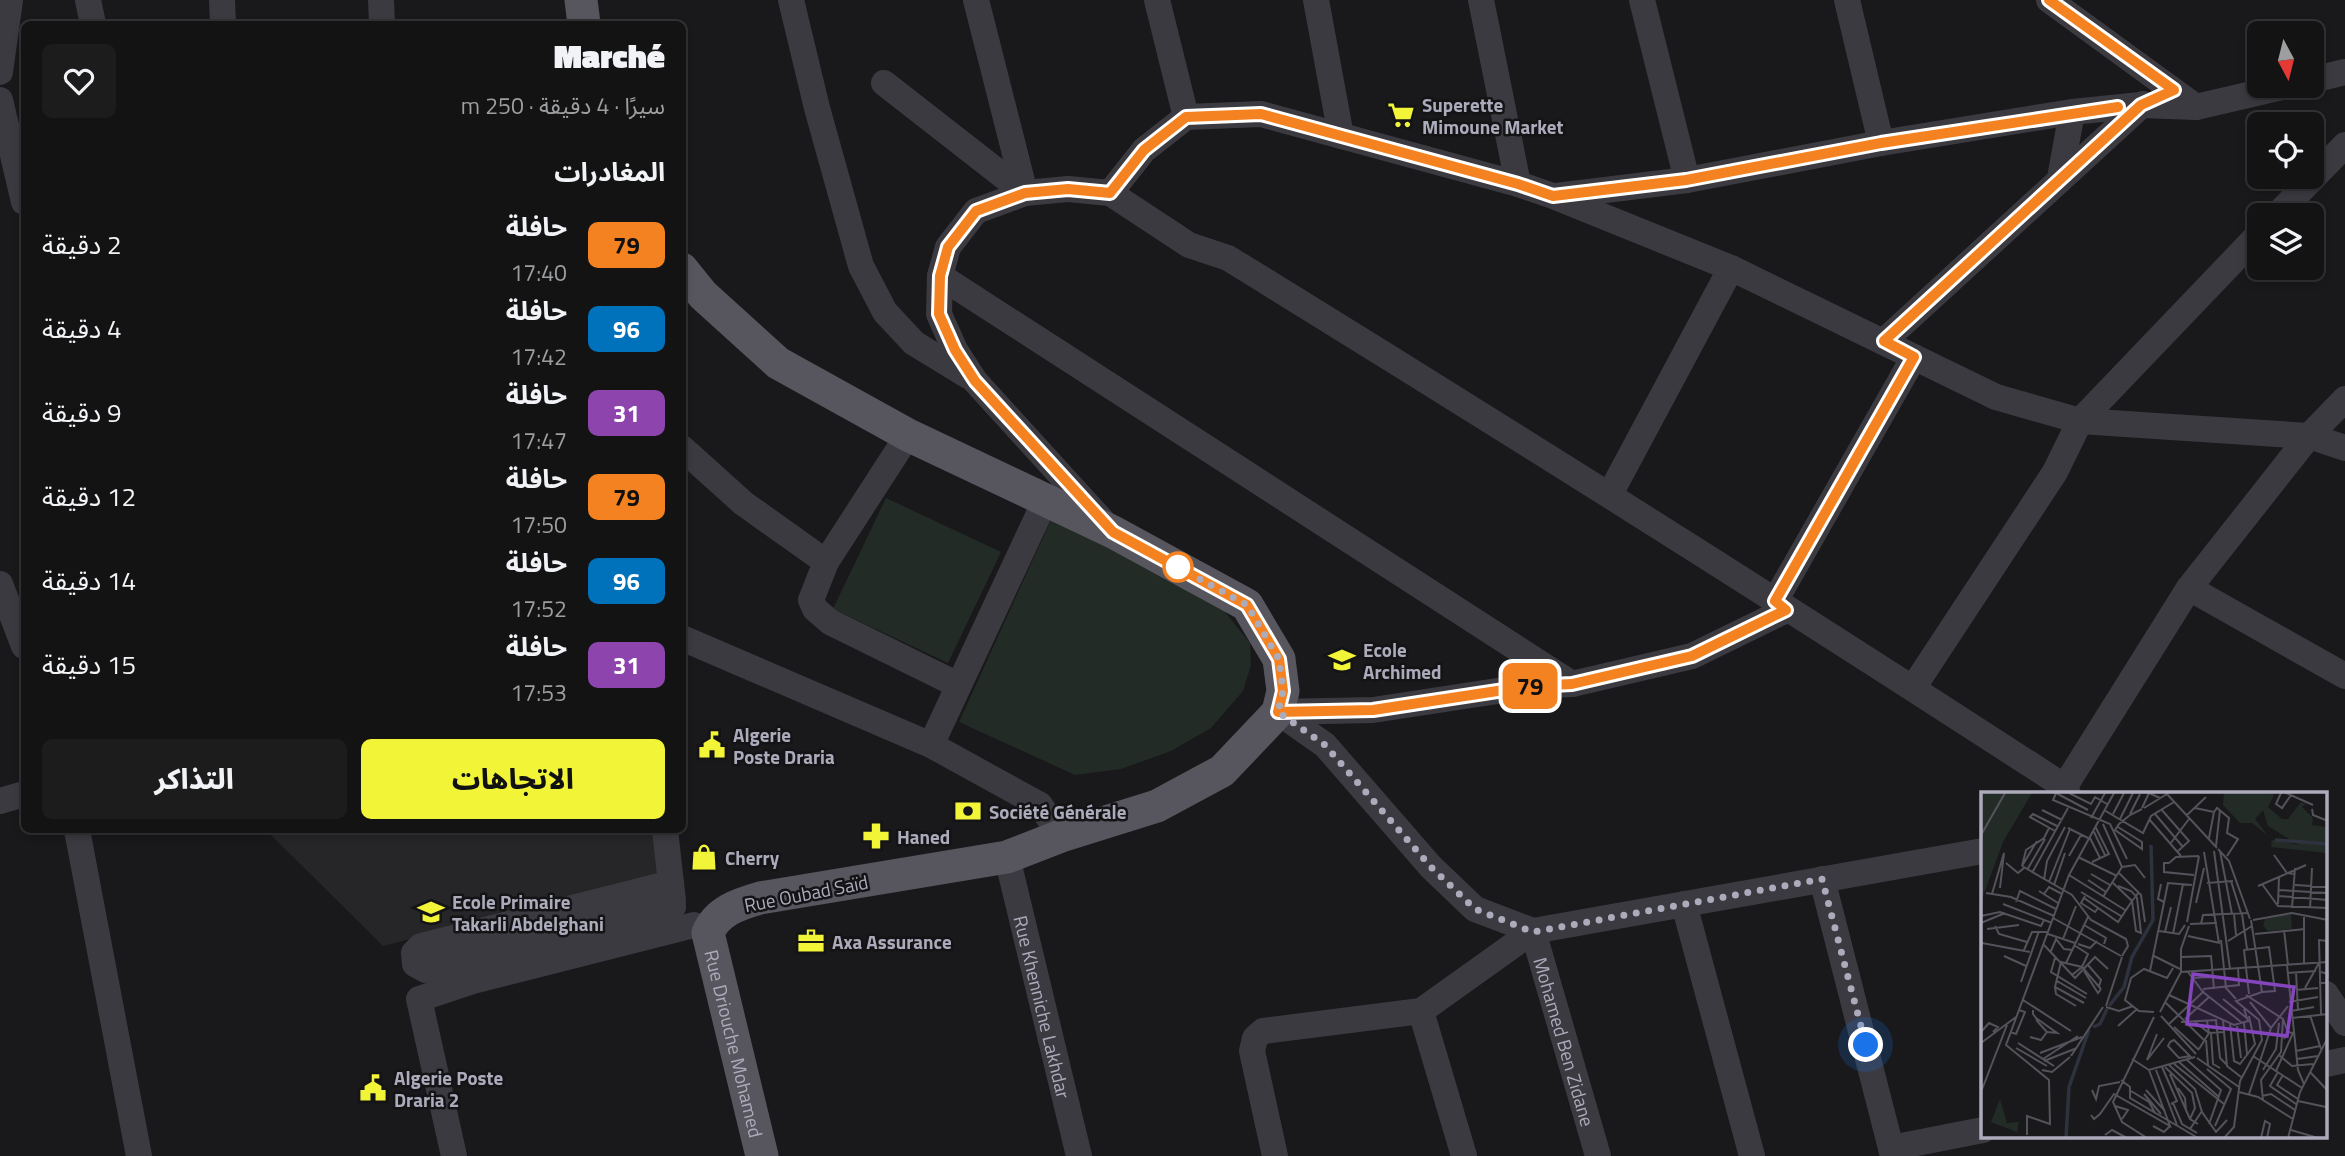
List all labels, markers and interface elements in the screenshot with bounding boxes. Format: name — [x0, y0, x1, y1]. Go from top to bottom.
north arrow — [2247, 21, 2324, 98]
map controls — [2247, 21, 2324, 280]
text: Marché — [554, 31, 665, 81]
button: heart — [42, 44, 116, 118]
text: سيرًا · 4 دقيقة · 250 m — [461, 88, 665, 123]
place label: Superette Mimoune Market — [1422, 90, 1564, 141]
supermarket icon: Superette Mimoune Market — [1386, 100, 1416, 130]
button: locate — [2247, 112, 2324, 189]
text: المغادرات — [554, 152, 665, 191]
button: layers — [2247, 203, 2324, 280]
text: حافلة — [506, 207, 567, 246]
text: 2 دقيقة — [42, 225, 122, 264]
text: 79 — [613, 227, 640, 263]
text: 17:40 — [510, 255, 567, 290]
text: حافلة — [506, 291, 567, 330]
text: 4 دقيقة — [42, 309, 122, 348]
text: 96 — [613, 311, 640, 347]
text: 17:42 — [510, 339, 567, 374]
text: حافلة — [506, 375, 567, 414]
text: 9 دقيقة — [42, 393, 122, 432]
text: 31 — [613, 395, 640, 431]
text: 17:47 — [510, 423, 567, 458]
text: حافلة — [506, 459, 567, 498]
text: 12 دقيقة — [42, 477, 136, 516]
text: 79 — [613, 479, 640, 515]
text: 17:50 — [510, 507, 567, 542]
text: حافلة — [506, 543, 567, 582]
unlabelled marker — [1163, 552, 1193, 582]
text: 14 دقيقة — [42, 561, 136, 600]
text: 96 — [613, 563, 640, 599]
text: 17:52 — [510, 591, 567, 626]
text: حافلة — [506, 627, 567, 666]
place label: Ecole Archimed — [1363, 635, 1441, 686]
text: 15 دقيقة — [42, 645, 136, 684]
school or university icon: Ecole Archimed — [1327, 645, 1357, 675]
text: 31 — [613, 647, 640, 683]
line badge: 79 — [1498, 663, 1562, 709]
text: 79 — [1517, 668, 1543, 704]
text: 17:53 — [510, 675, 567, 710]
place label: Algerie Poste Draria — [733, 720, 835, 771]
public building icon: Algerie Poste Draria — [697, 730, 727, 760]
button: التذاكر — [42, 739, 347, 819]
button: الاتجاهات — [361, 739, 665, 819]
inset map — [1981, 792, 2328, 1138]
bank icon: Société Générale — [953, 796, 983, 826]
place label: Société Générale — [989, 797, 1127, 826]
pharmacy icon: Haned — [861, 821, 891, 851]
place label: Haned — [897, 822, 950, 851]
shop icon: Cherry — [689, 842, 719, 872]
place label: Cherry — [725, 843, 780, 872]
street label: Rue Oubad Saïd — [741, 867, 871, 919]
place label: Ecole Primaire Takarli Abdelghani — [452, 887, 604, 938]
school or university icon: Ecole Primaire Takarli Abdelghani — [416, 897, 446, 927]
street label: Rue Khenniche Lakhdar — [1007, 912, 1079, 1102]
office icon: Axa Assurance — [796, 926, 826, 956]
place label: Axa Assurance — [832, 927, 952, 956]
street label: Rue Driouche Mohamed — [698, 947, 771, 1140]
street label: Mohamed Ben Zidane — [1527, 954, 1603, 1130]
your location — [1848, 1027, 1883, 1062]
place label: Algerie Poste Draria 2 — [394, 1063, 503, 1114]
public building icon: Algerie Poste Draria 2 — [358, 1073, 388, 1103]

